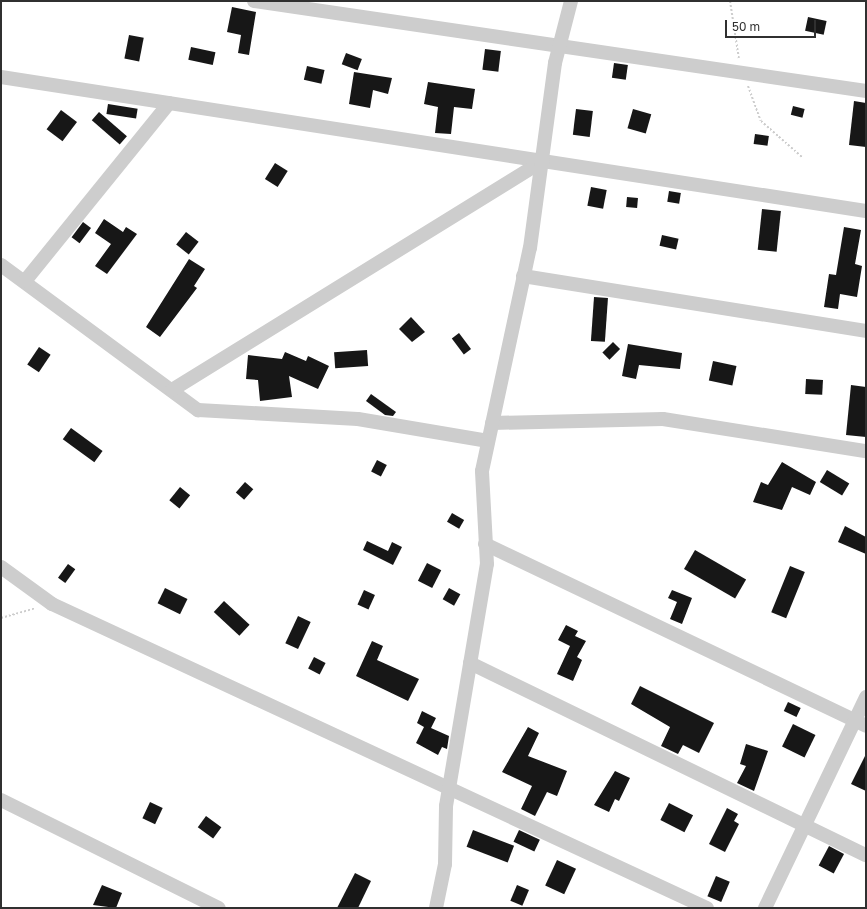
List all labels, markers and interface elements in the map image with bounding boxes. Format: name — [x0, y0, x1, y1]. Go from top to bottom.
scale bar — [727, 12, 818, 38]
text: 50 m — [732, 19, 760, 34]

